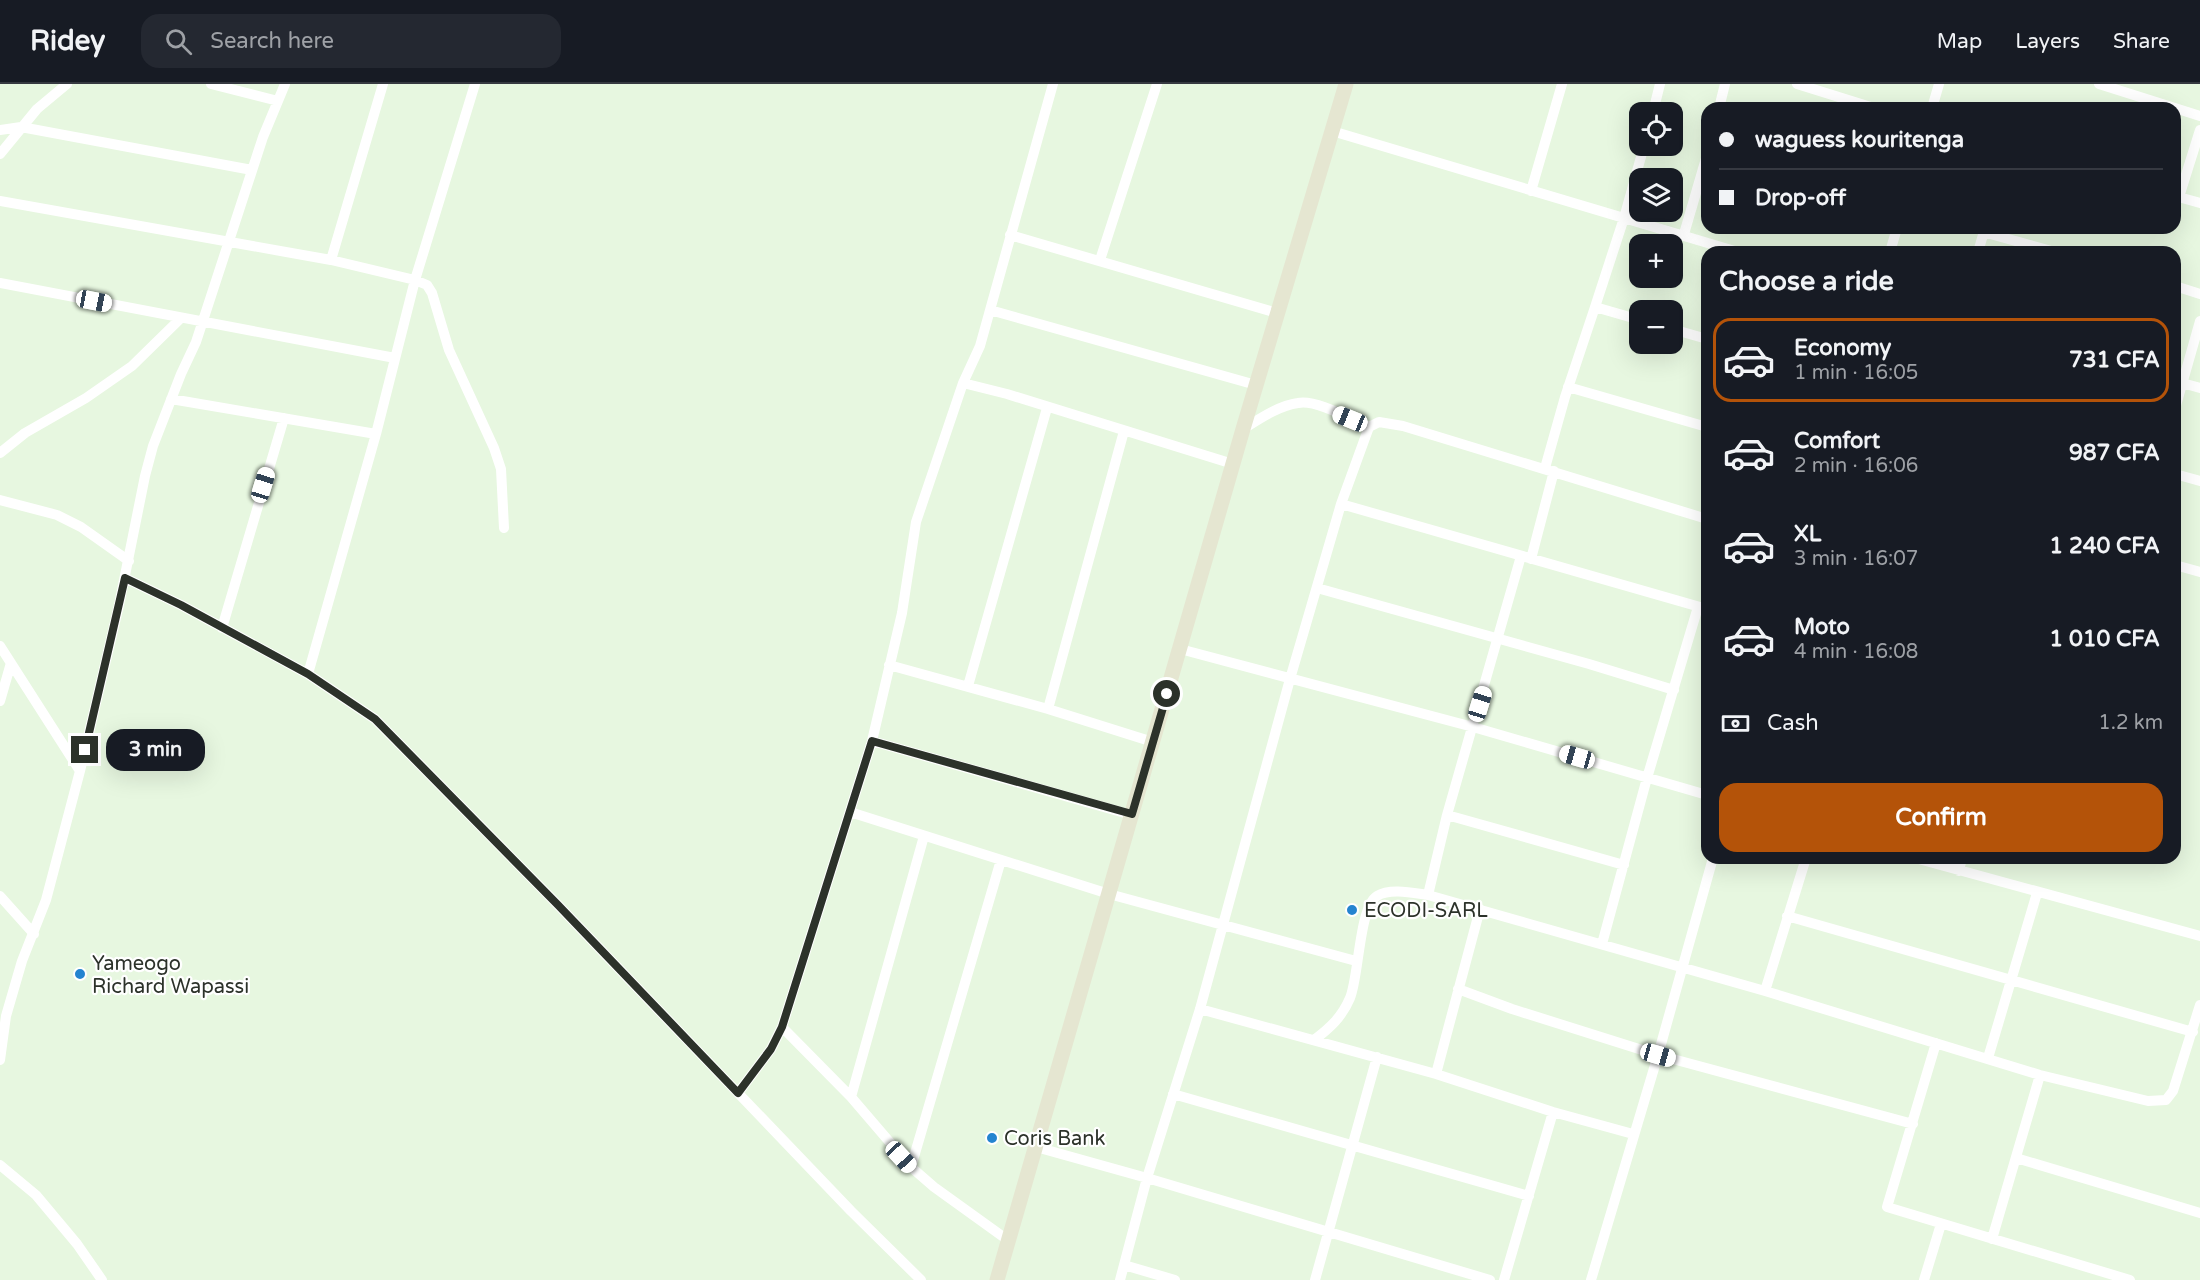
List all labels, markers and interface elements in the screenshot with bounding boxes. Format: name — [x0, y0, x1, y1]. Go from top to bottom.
search box — [141, 14, 561, 68]
text: Ridey — [30, 24, 105, 58]
icon: search — [162, 25, 195, 58]
text: Search here — [210, 28, 334, 54]
text: Map — [1937, 29, 1982, 54]
text: Layers — [2015, 29, 2080, 54]
text: Share — [2113, 29, 2170, 54]
map controls — [1629, 102, 1683, 354]
button: locate — [1629, 102, 1683, 156]
text: waguess kouritenga — [1755, 127, 1964, 153]
button: layers — [1629, 168, 1683, 222]
text: Drop-off — [1755, 185, 1846, 211]
button: + — [1629, 234, 1683, 288]
text: Choose a ride — [1719, 265, 1894, 298]
car — [75, 289, 113, 313]
button: − — [1629, 300, 1683, 354]
icon: car — [1722, 333, 1776, 387]
text: Economy — [1794, 335, 1891, 361]
text: 731 CFA — [2069, 347, 2160, 373]
text: 1 min · 16:05 — [1794, 361, 1918, 385]
car — [1330, 404, 1370, 434]
icon: car — [1722, 426, 1776, 480]
text: Comfort — [1794, 428, 1880, 454]
text: 987 CFA — [2069, 440, 2160, 466]
text: 2 min · 16:06 — [1794, 454, 1918, 478]
car — [249, 465, 277, 505]
icon: car — [1722, 519, 1776, 573]
text: XL — [1794, 521, 1821, 547]
text: 1 240 CFA — [2049, 533, 2160, 559]
text: 3 min · 16:07 — [1794, 547, 1918, 571]
icon: car — [1722, 612, 1776, 666]
text: Moto — [1794, 614, 1850, 640]
text: 1 010 CFA — [2049, 626, 2160, 652]
text: 4 min · 16:08 — [1794, 640, 1918, 664]
route start — [1153, 680, 1180, 707]
car — [1466, 684, 1494, 724]
icon: cash — [1719, 707, 1752, 740]
text: Cash — [1767, 710, 1819, 736]
text: 1.2 km — [2098, 711, 2163, 735]
callout: 3 min — [106, 729, 205, 771]
route end — [71, 736, 98, 763]
text: 3 min — [129, 738, 182, 762]
car — [1557, 743, 1597, 771]
button: Confirm — [1719, 783, 2163, 852]
place label: ECODI-SARL — [1364, 899, 1488, 923]
marker: ECODI-SARL — [1345, 903, 1359, 917]
place label: Yameogo Richard Wapassi — [92, 952, 249, 999]
marker: Yameogo Richard Wapassi — [73, 967, 87, 981]
car — [1638, 1041, 1678, 1069]
place label: Coris Bank — [1004, 1127, 1105, 1151]
marker: Coris Bank — [985, 1131, 999, 1145]
car — [882, 1138, 920, 1176]

